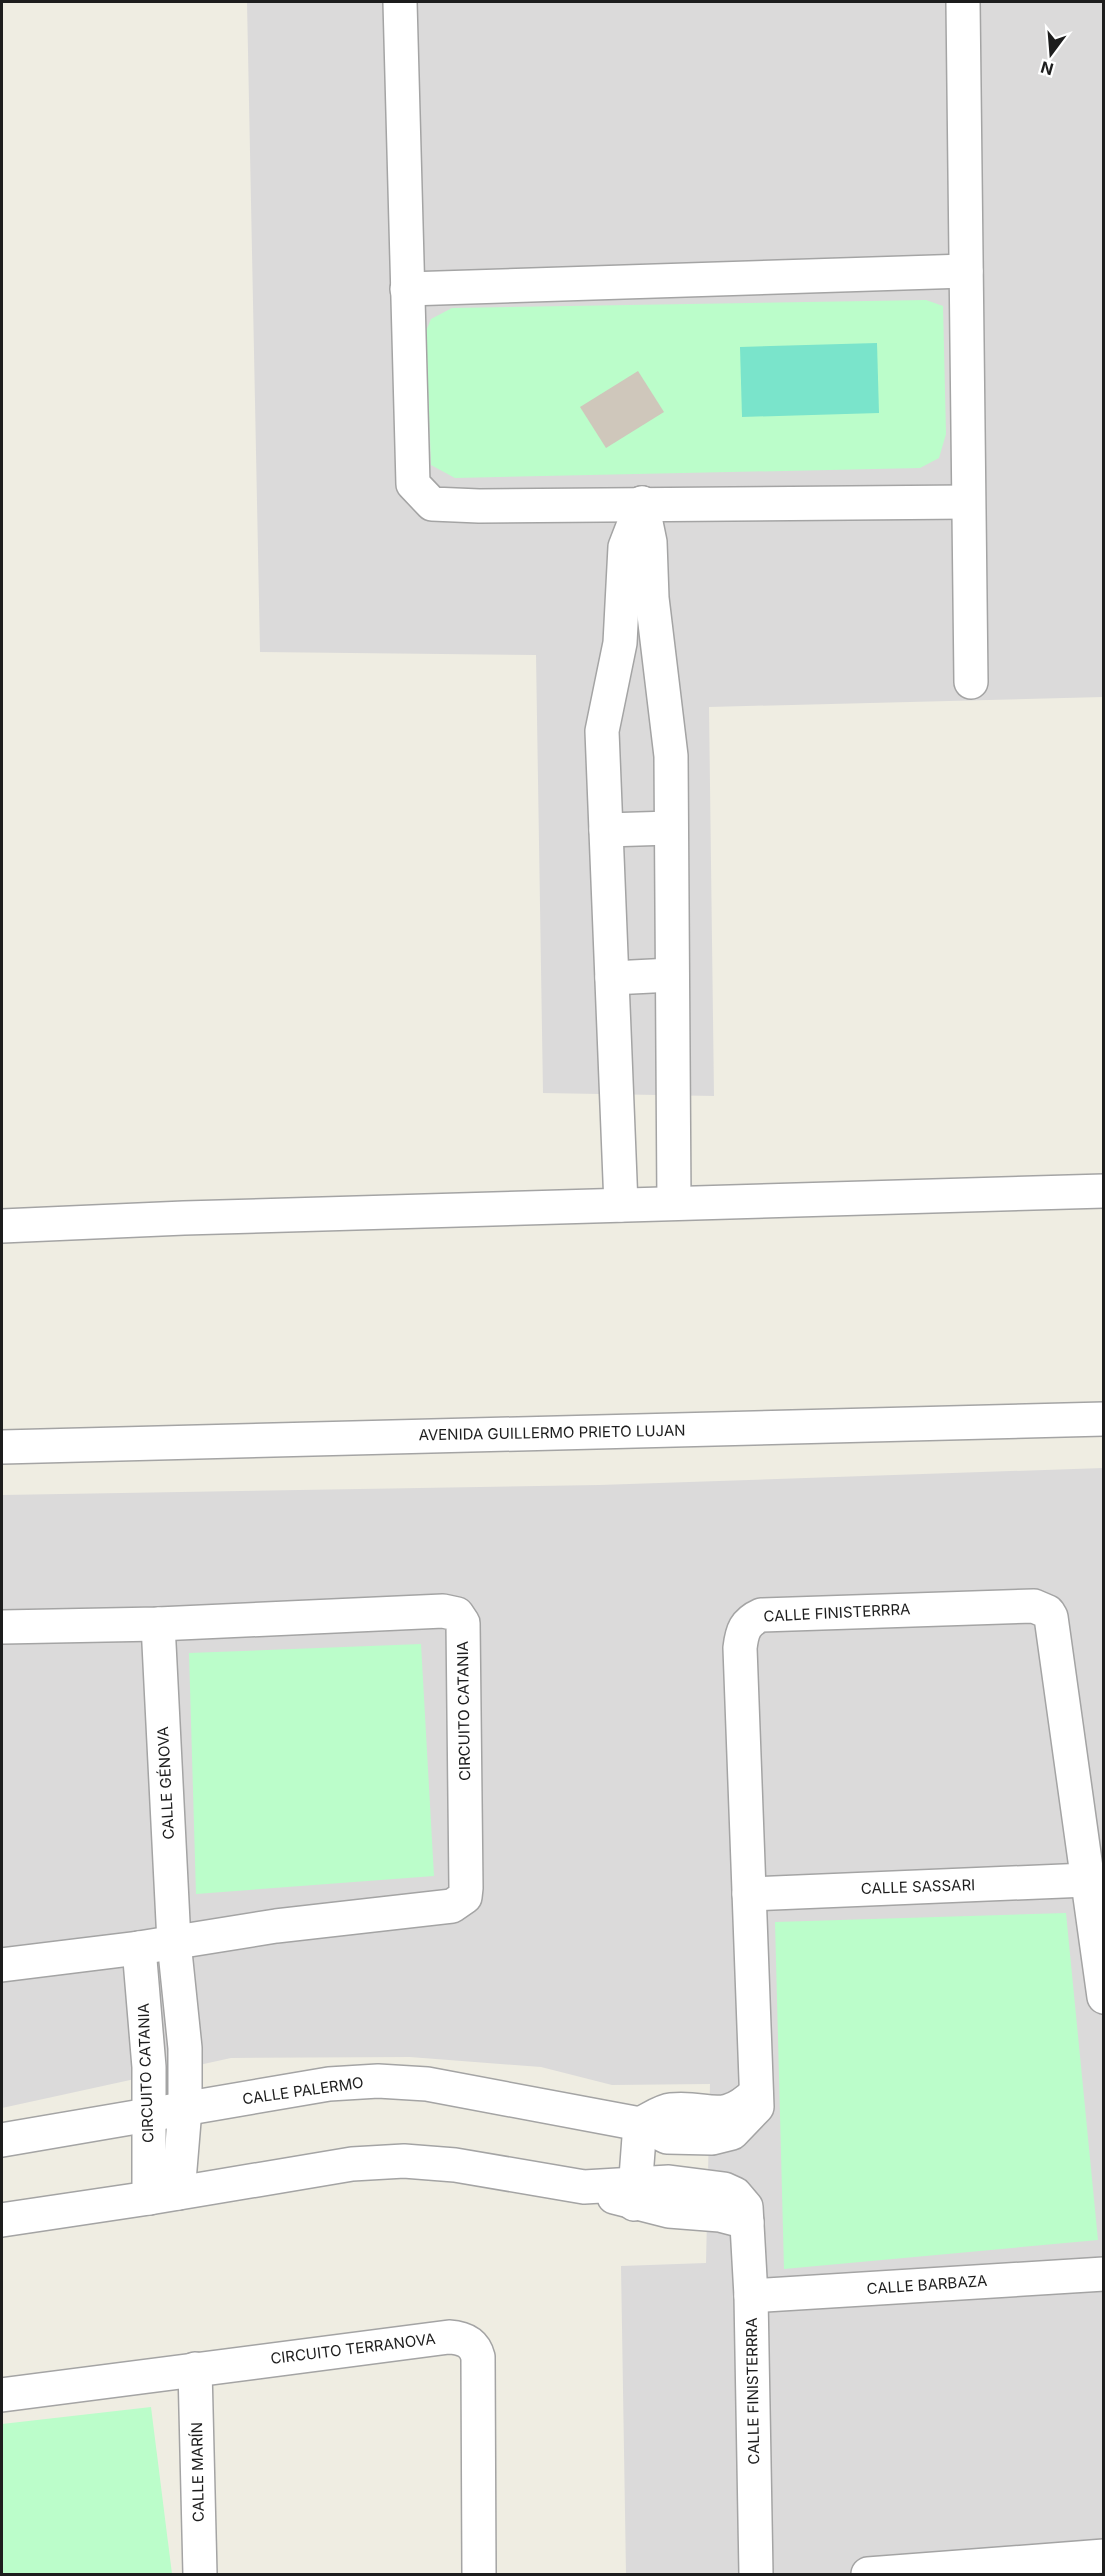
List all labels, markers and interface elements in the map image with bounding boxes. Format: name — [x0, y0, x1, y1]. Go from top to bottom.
north arrow — [1021, 24, 1081, 84]
text: N — [1038, 57, 1055, 80]
street label: AVENIDA GUILLERMO PRIETO LUJAN — [418, 1421, 686, 1444]
street label: CALLE FINISTERRRA — [763, 1599, 911, 1626]
street label: CIRCUITO CATANIA — [453, 1641, 474, 1781]
street label: CALLE GÉNOVA — [153, 1726, 178, 1840]
street label: CALLE SASSARI — [860, 1875, 976, 1898]
street label: CIRCUITO CATANIA — [134, 2003, 157, 2143]
street label: CALLE PALERMO — [241, 2073, 365, 2108]
street label: CALLE BARBAZA — [866, 2271, 988, 2298]
street label: CALLE FINISTERRRA — [742, 2317, 763, 2465]
street label: CIRCUITO TERRANOVA — [269, 2329, 436, 2368]
street label: CALLE MARÍN — [187, 2422, 208, 2522]

